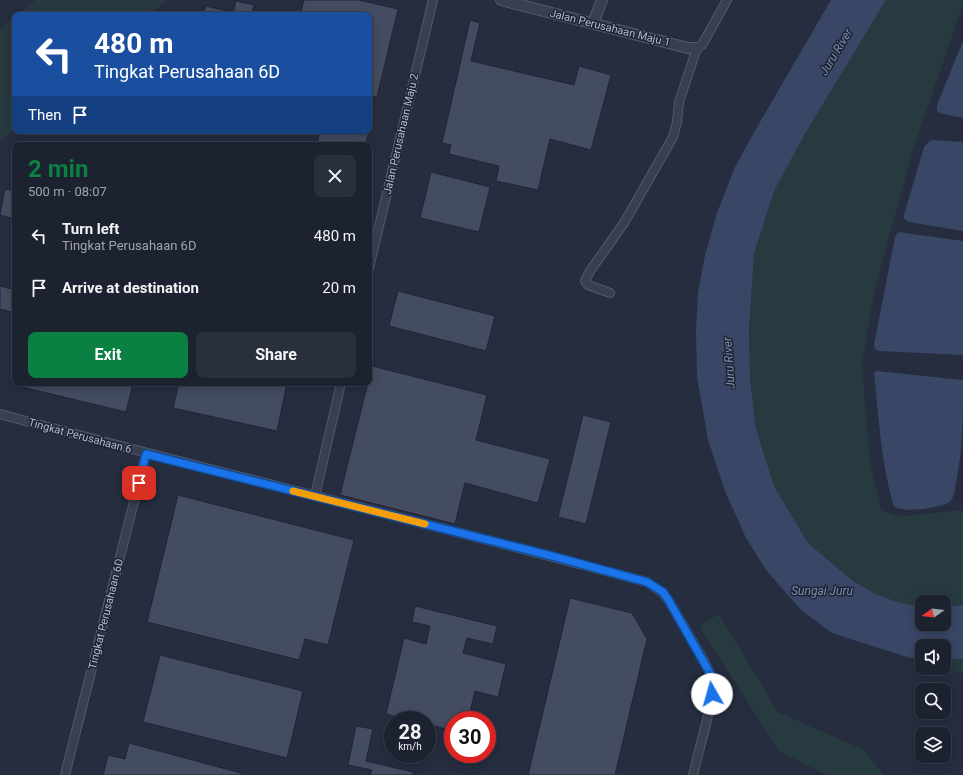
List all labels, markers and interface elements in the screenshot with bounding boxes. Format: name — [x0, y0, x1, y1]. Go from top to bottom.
street label: Jalan Perusahaan Maju 1 — [548, 7, 672, 49]
water label: Juru River — [817, 25, 856, 78]
text: 480 m — [94, 27, 173, 60]
icon: left — [28, 28, 80, 80]
text: Tingkat Perusahaan 6D — [94, 61, 280, 82]
street label: Jalan Perusahaan Maju 2 — [381, 72, 421, 196]
icon: arrive — [69, 104, 91, 126]
text: Then — [28, 106, 61, 124]
text: 2 min — [28, 155, 88, 183]
button: close — [314, 155, 356, 197]
text: 500 m · 08:07 — [28, 184, 107, 199]
text: Turn left — [62, 220, 119, 238]
icon: left — [28, 225, 50, 247]
text: 480 m — [314, 227, 356, 245]
text: Tingkat Perusahaan 6D — [62, 238, 196, 253]
icon: arrive — [28, 277, 50, 299]
text: Arrive at destination — [62, 279, 199, 297]
text: 20 m — [322, 279, 356, 297]
button: Exit — [28, 332, 188, 378]
button: Share — [196, 332, 356, 378]
water label: Juru River — [720, 336, 738, 389]
street label: Tingkat Perusahaan 6 — [27, 416, 133, 456]
pin — [122, 466, 156, 500]
icon: arrive — [128, 472, 150, 494]
street label: Tingkat Perusahaan 6D — [86, 557, 126, 671]
water label: Sungai Juru — [791, 584, 853, 598]
north arrow — [915, 595, 951, 631]
map controls — [915, 595, 951, 763]
button: sound — [915, 639, 951, 675]
position arrow — [691, 673, 733, 715]
button: search — [915, 683, 951, 719]
speed limit sign: 30 — [444, 711, 496, 763]
text: 28 — [399, 720, 421, 744]
button: layers — [915, 727, 951, 763]
text: km/h — [398, 741, 422, 752]

